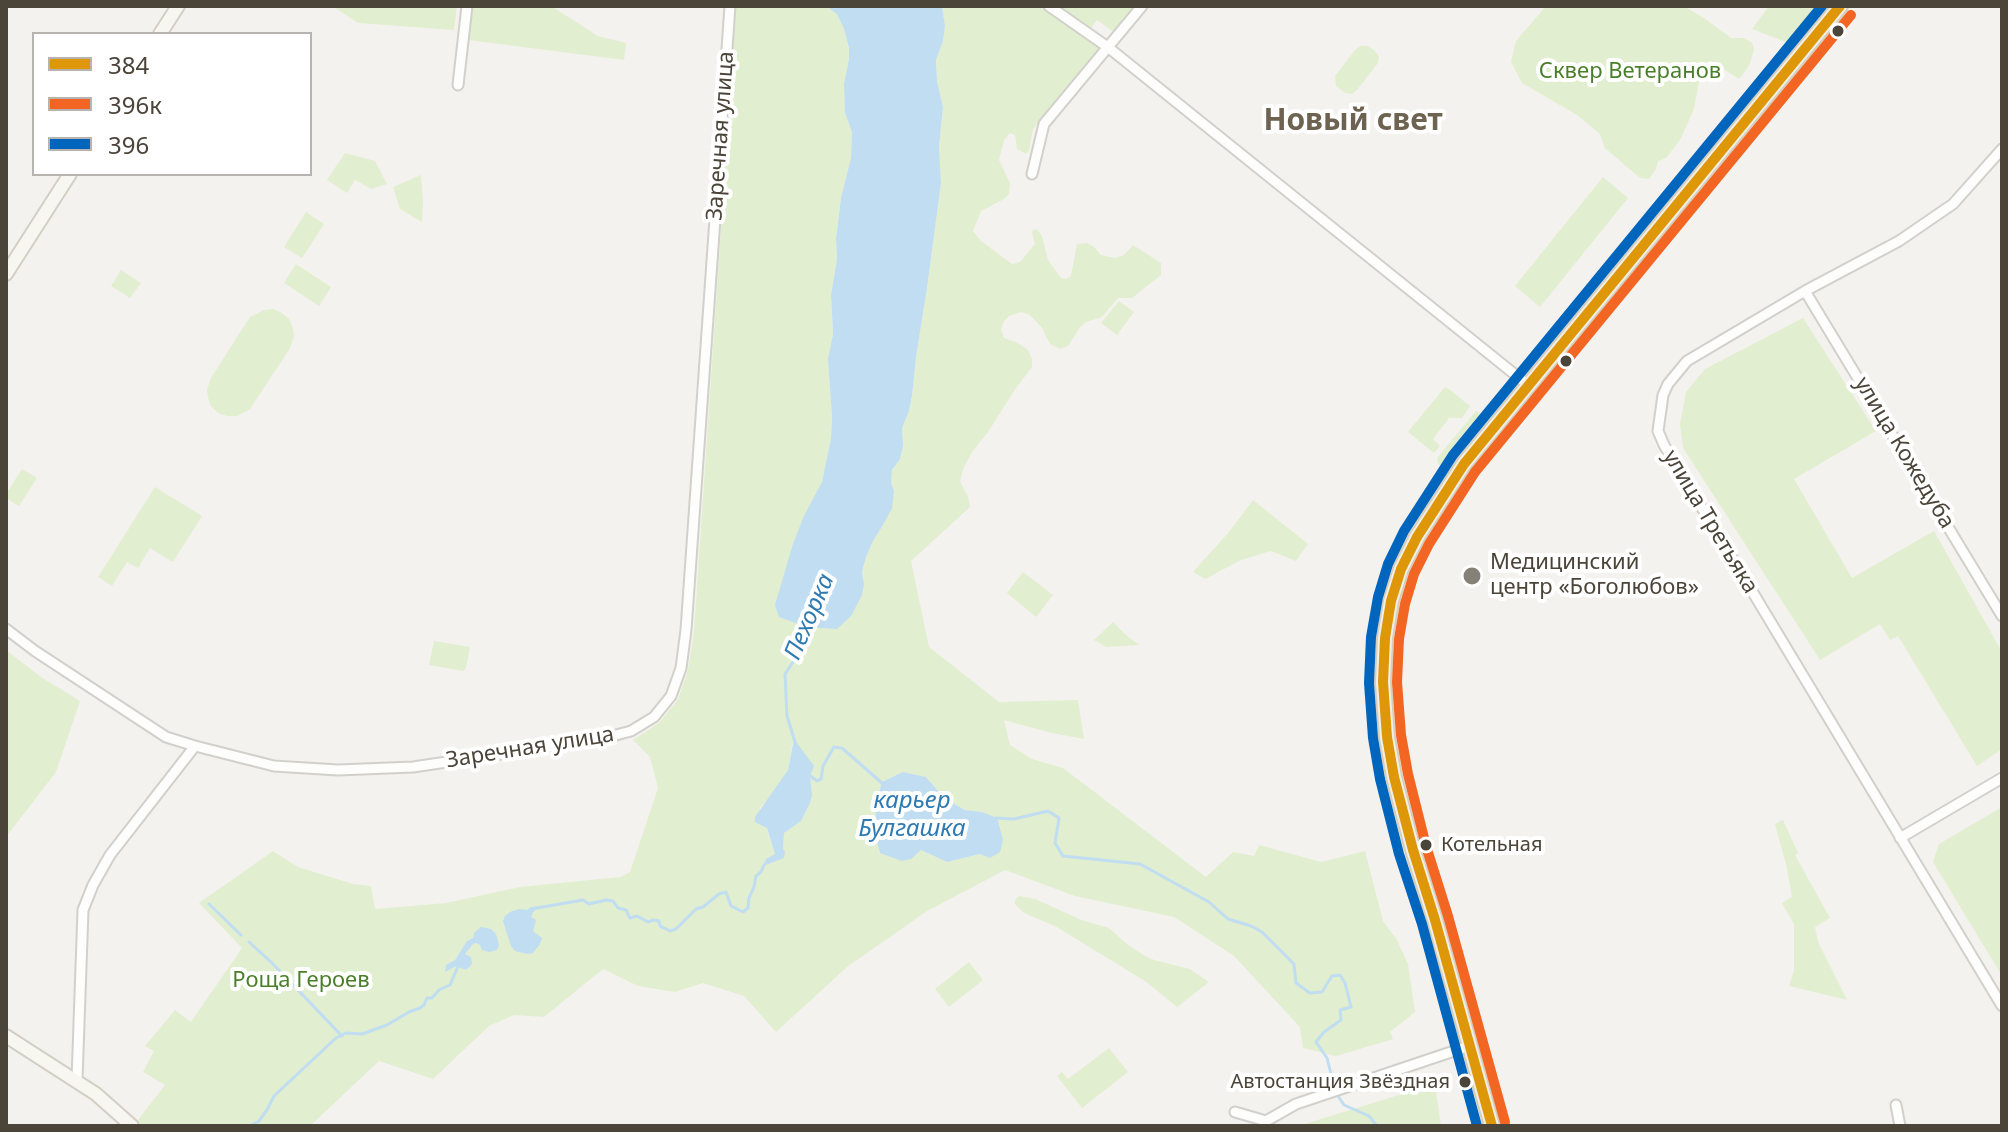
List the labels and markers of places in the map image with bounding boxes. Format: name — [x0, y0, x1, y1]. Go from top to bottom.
unlabelled marker — [1830, 23, 1846, 39]
unlabelled marker — [1558, 353, 1574, 369]
place label: Медицинский центр «Боголюбов» — [1490, 550, 1699, 602]
marker: Медицинский центр «Боголюбов» — [1461, 565, 1483, 587]
place label: Котельная — [1441, 833, 1542, 857]
marker: Котельная — [1418, 837, 1434, 853]
place label: Автостанция Звёздная — [1231, 1070, 1450, 1094]
marker: Автостанция Звёздная — [1457, 1074, 1473, 1090]

